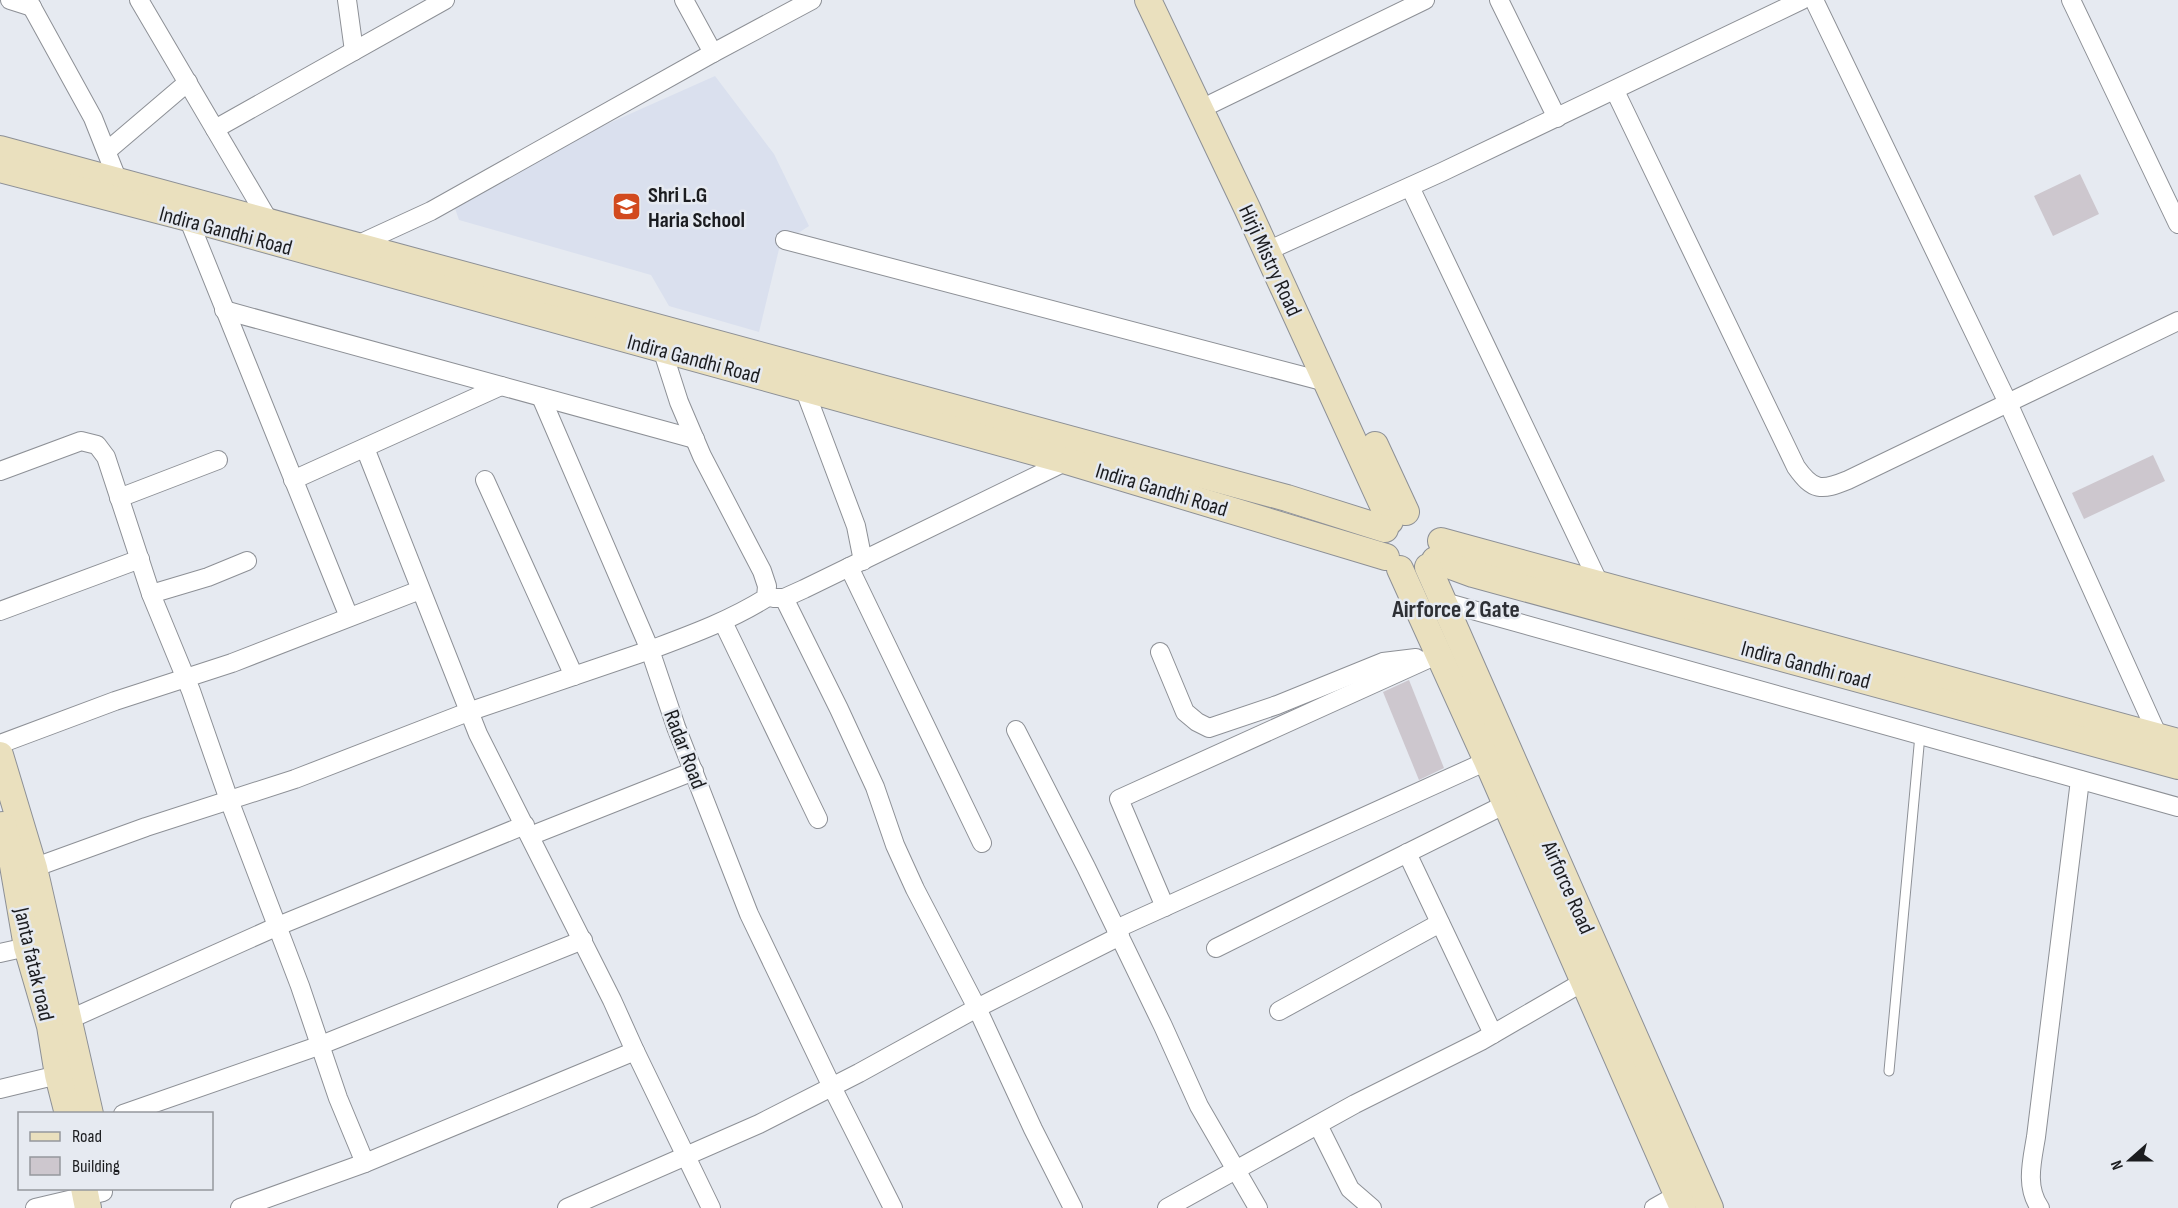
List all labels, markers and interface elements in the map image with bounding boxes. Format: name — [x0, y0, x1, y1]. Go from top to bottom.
place label: Shri L.G Haria School — [648, 182, 745, 234]
school or university icon: Shri L.G Haria School — [611, 191, 643, 223]
street label: Indira Gandhi Road — [156, 201, 295, 262]
street label: Hirji Mistry Road — [1232, 201, 1307, 321]
street label: Indira Gandhi Road — [624, 329, 763, 390]
street label: Indira Gandhi Road — [1092, 458, 1231, 523]
district label: Airforce 2 Gate — [1391, 595, 1520, 624]
street label: Indira Gandhi road — [1738, 635, 1873, 696]
street label: Radar Road — [657, 706, 712, 793]
street label: Airforce Road — [1535, 836, 1600, 938]
street label: Janta fatak road — [7, 904, 60, 1024]
legend — [18, 1112, 213, 1190]
text: Road — [72, 1126, 102, 1147]
north arrow — [2100, 1130, 2160, 1190]
text: Building — [72, 1156, 120, 1177]
text: N — [2107, 1157, 2128, 1172]

